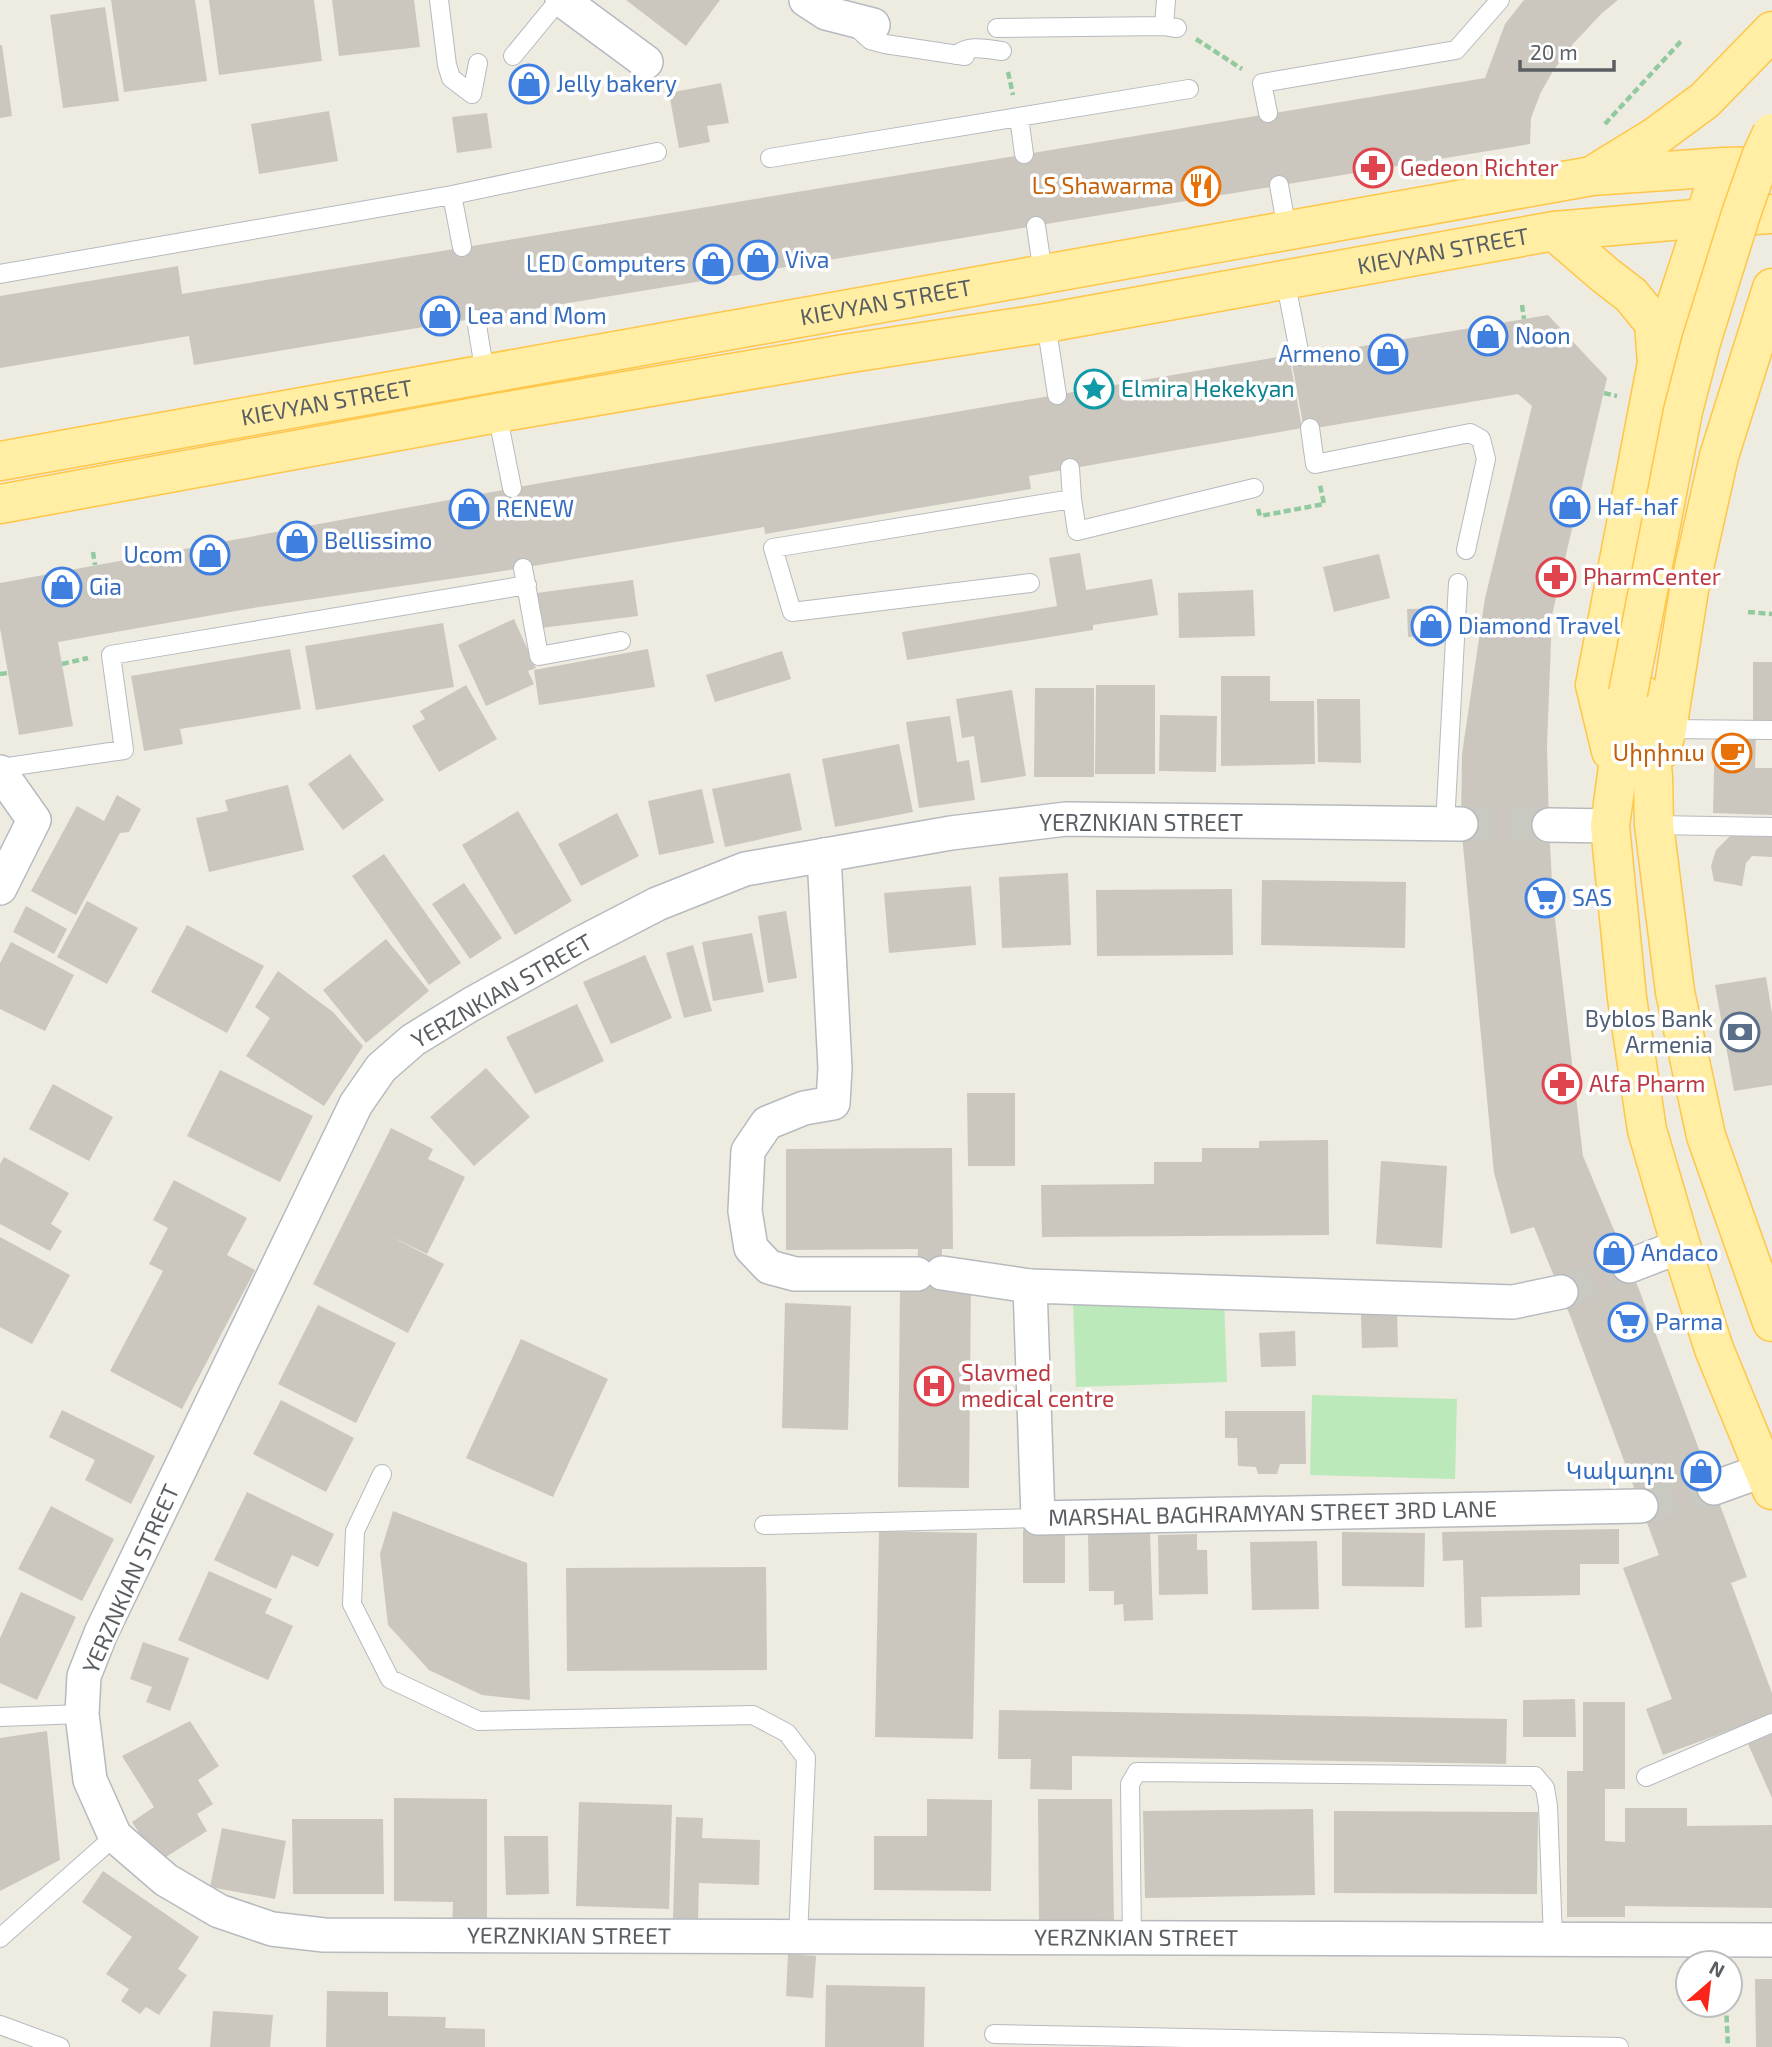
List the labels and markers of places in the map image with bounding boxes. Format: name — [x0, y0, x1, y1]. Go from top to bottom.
shop icon: Jelly bakery — [508, 63, 550, 105]
place label: Jelly bakery — [556, 69, 677, 97]
pharmacy icon: Gedeon Richter — [1352, 147, 1394, 189]
place label: Gedeon Richter — [1400, 153, 1559, 181]
restaurant icon: LS Shawarma — [1180, 165, 1222, 207]
place label: LS Shawarma — [1032, 171, 1174, 199]
shop icon: Viva — [737, 239, 779, 281]
shop icon: LED Computers — [692, 243, 734, 285]
place label: Viva — [785, 245, 829, 273]
place label: LED Computers — [526, 249, 686, 277]
shop icon: Lea and Mom — [419, 295, 461, 337]
place label: Lea and Mom — [467, 301, 607, 329]
shop icon: Noon — [1467, 315, 1509, 357]
place label: Noon — [1515, 321, 1571, 349]
shop icon: Armeno — [1367, 333, 1409, 375]
place label: Armeno — [1279, 339, 1361, 367]
place icon: Elmira Hekekyan — [1073, 368, 1115, 410]
place label: Elmira Hekekyan — [1121, 374, 1295, 402]
shop icon: Haf-haf — [1549, 486, 1591, 528]
shop icon: RENEW — [448, 488, 490, 530]
place label: Haf-haf — [1597, 492, 1679, 520]
place label: RENEW — [496, 494, 574, 522]
shop icon: Bellissimo — [276, 520, 318, 562]
place label: Bellissimo — [324, 526, 432, 554]
shop icon: Ucom — [189, 534, 231, 576]
place label: Ucom — [123, 540, 183, 568]
pharmacy icon: PharmCenter — [1535, 556, 1577, 598]
place label: PharmCenter — [1583, 562, 1721, 590]
shop icon: Gia — [41, 566, 83, 608]
place label: Gia — [89, 572, 122, 600]
shop icon: Diamond Travel — [1410, 605, 1452, 647]
place label: Diamond Travel — [1458, 611, 1620, 639]
cafe icon: Սիրիուս — [1711, 732, 1753, 774]
place label: Սիրիուս — [1613, 738, 1705, 767]
supermarket icon: SAS — [1524, 877, 1566, 919]
place label: SAS — [1572, 883, 1612, 911]
place label: Byblos Bank Armenia — [1585, 1004, 1713, 1058]
bank icon: Byblos Bank Armenia — [1719, 1011, 1761, 1053]
pharmacy icon: Alfa Pharm — [1541, 1063, 1583, 1105]
place label: Alfa Pharm — [1589, 1069, 1705, 1097]
shop icon: Andaco — [1593, 1232, 1635, 1274]
place label: Andaco — [1641, 1238, 1719, 1266]
supermarket icon: Parma — [1607, 1301, 1649, 1343]
place label: Parma — [1655, 1307, 1723, 1335]
place label: Slavmed medical centre — [961, 1358, 1114, 1412]
hospital icon: Slavmed medical centre — [913, 1365, 955, 1407]
shop icon: Կակադու — [1680, 1450, 1722, 1492]
place label: Կակադու — [1566, 1456, 1674, 1485]

